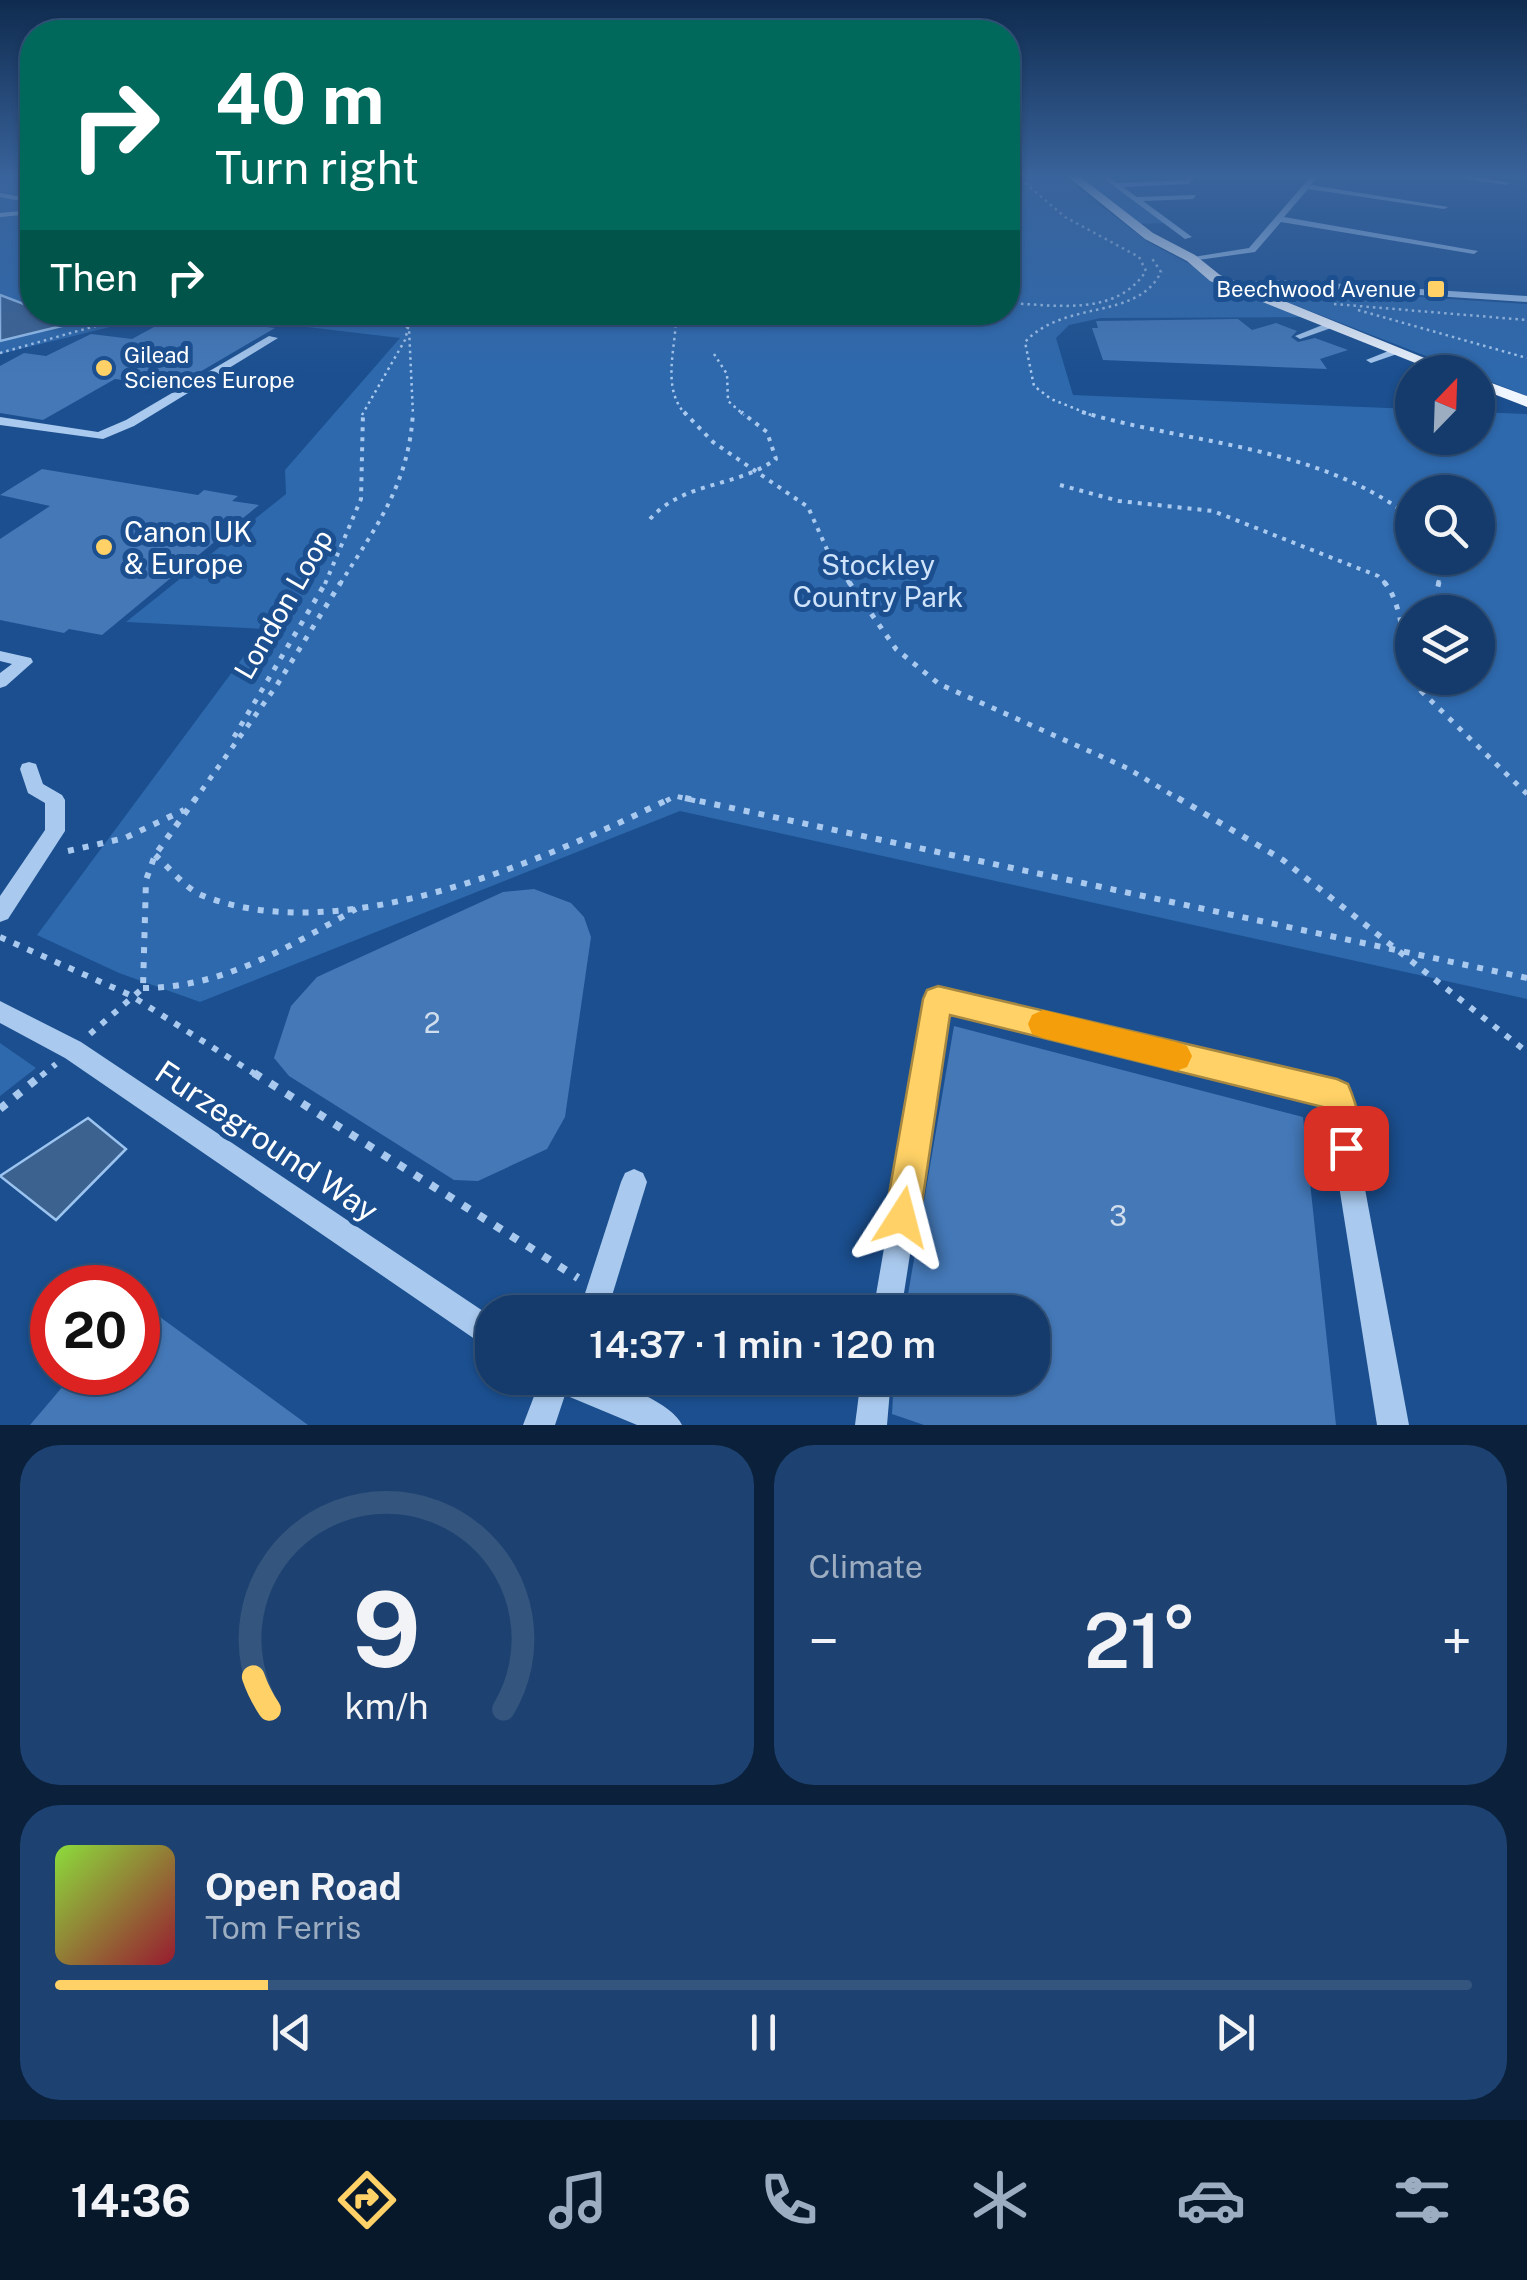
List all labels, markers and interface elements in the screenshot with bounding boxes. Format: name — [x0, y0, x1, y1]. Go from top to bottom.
text: 40 m — [215, 57, 385, 140]
icon: right — [50, 60, 180, 190]
text: Turn right — [215, 141, 419, 194]
icon: right — [158, 250, 213, 305]
text: Then — [50, 255, 138, 300]
place label: Beechwood Avenue — [1216, 276, 1416, 302]
marker: Beechwood Avenue — [1425, 278, 1447, 300]
place label: Gilead Sciences Europe — [124, 342, 295, 393]
north arrow — [1395, 355, 1495, 455]
map controls — [1395, 355, 1495, 695]
marker: Gilead Sciences Europe — [93, 357, 115, 379]
button: search — [1395, 475, 1495, 575]
place label: Canon UK & Europe — [124, 515, 252, 580]
street label: London Loop — [227, 523, 339, 685]
marker: Canon UK & Europe — [93, 536, 115, 558]
park label: Stockley Country Park — [793, 548, 963, 613]
button: layers — [1395, 595, 1495, 695]
house number: 2 — [424, 1006, 440, 1039]
street label: Furzeground Way — [149, 1053, 385, 1229]
pin — [1304, 1106, 1389, 1191]
icon: arrive — [1319, 1121, 1374, 1176]
position arrow — [850, 1165, 954, 1269]
house number: 3 — [1109, 1199, 1127, 1232]
speed limit sign: 20 — [30, 1265, 160, 1395]
text: 14:37 · 1 min · 120 m — [589, 1322, 936, 1367]
text: Climate — [809, 1548, 923, 1585]
text: 9 — [352, 1568, 421, 1690]
text: 21° — [1084, 1597, 1197, 1685]
text: − — [809, 1609, 839, 1673]
text: + — [1442, 1609, 1472, 1673]
text: km/h — [345, 1685, 429, 1727]
text: Open Road — [205, 1864, 402, 1909]
text: Tom Ferris — [205, 1909, 361, 1946]
icon: previous — [264, 2005, 319, 2060]
icon: pause — [736, 2005, 791, 2060]
icon: next — [1208, 2005, 1263, 2060]
icon: directions — [332, 2165, 402, 2235]
icon: music — [543, 2165, 613, 2235]
icon: phone — [754, 2165, 824, 2235]
icon: climate — [965, 2165, 1035, 2235]
icon: car — [1176, 2165, 1246, 2235]
icon: filters — [1387, 2165, 1457, 2235]
text: 14:36 — [70, 2174, 191, 2227]

